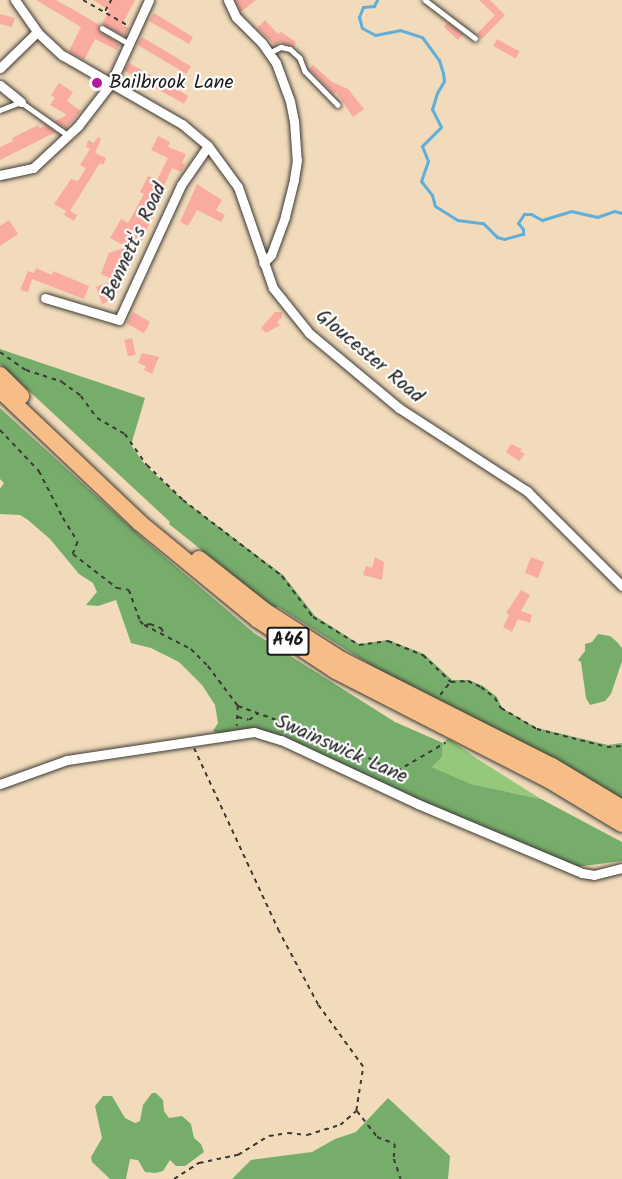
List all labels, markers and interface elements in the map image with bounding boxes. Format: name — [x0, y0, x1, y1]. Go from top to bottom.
place label: Bailbrook Lane — [109, 71, 233, 95]
marker: Bailbrook Lane — [90, 76, 104, 90]
street label: Bennett's Road — [97, 179, 173, 305]
street label: Gloucester Road — [310, 305, 428, 409]
road number: A46 — [266, 626, 310, 656]
street label: Swainswick Lane — [271, 710, 411, 790]

